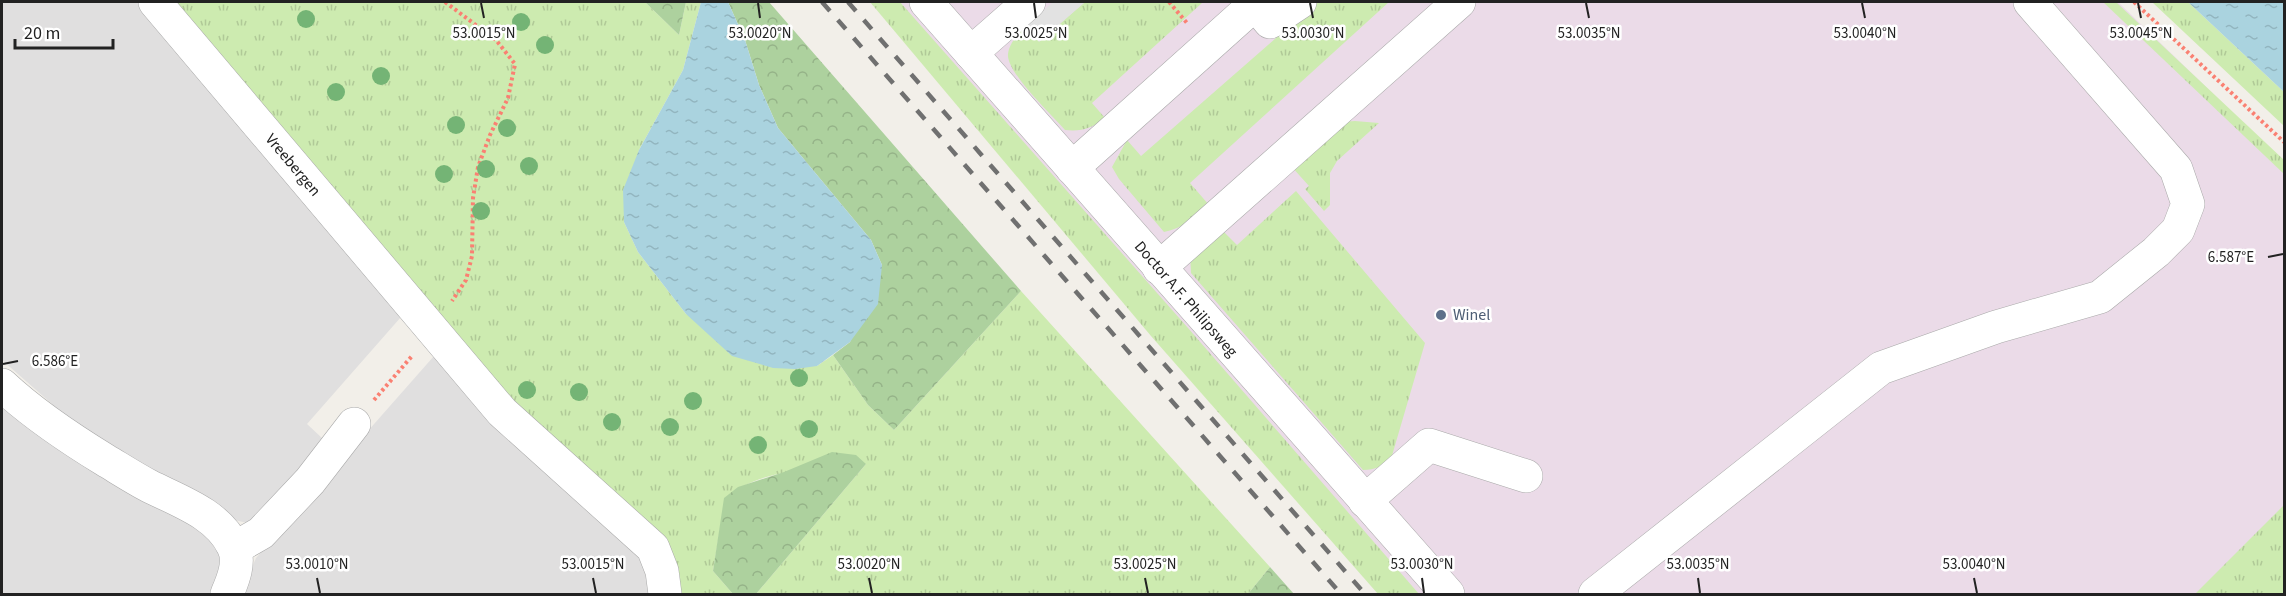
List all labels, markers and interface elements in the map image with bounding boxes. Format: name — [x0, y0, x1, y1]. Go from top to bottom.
scale bar — [15, 12, 112, 50]
text: 20 m — [24, 21, 60, 46]
text: 53.0015°N — [452, 23, 516, 44]
text: 53.0020°N — [728, 23, 792, 44]
text: 53.0025°N — [1004, 23, 1068, 44]
text: 53.0030°N — [1281, 23, 1345, 44]
text: 53.0035°N — [1557, 23, 1621, 44]
text: 53.0040°N — [1833, 23, 1897, 44]
text: 53.0045°N — [2109, 23, 2173, 44]
street label: Vreebergen — [260, 129, 326, 201]
street label: Doctor A.F. Philipsweg — [1129, 236, 1243, 362]
text: 6.587°E — [2208, 247, 2254, 268]
place label: Winel — [1453, 304, 1490, 326]
marker: Winel — [1434, 308, 1448, 322]
text: 6.586°E — [32, 351, 78, 372]
text: 53.0010°N — [285, 554, 349, 575]
text: 53.0015°N — [561, 554, 625, 575]
text: 53.0020°N — [837, 554, 901, 575]
text: 53.0025°N — [1113, 554, 1177, 575]
text: 53.0030°N — [1390, 554, 1454, 575]
text: 53.0035°N — [1666, 554, 1730, 575]
text: 53.0040°N — [1942, 554, 2006, 575]

